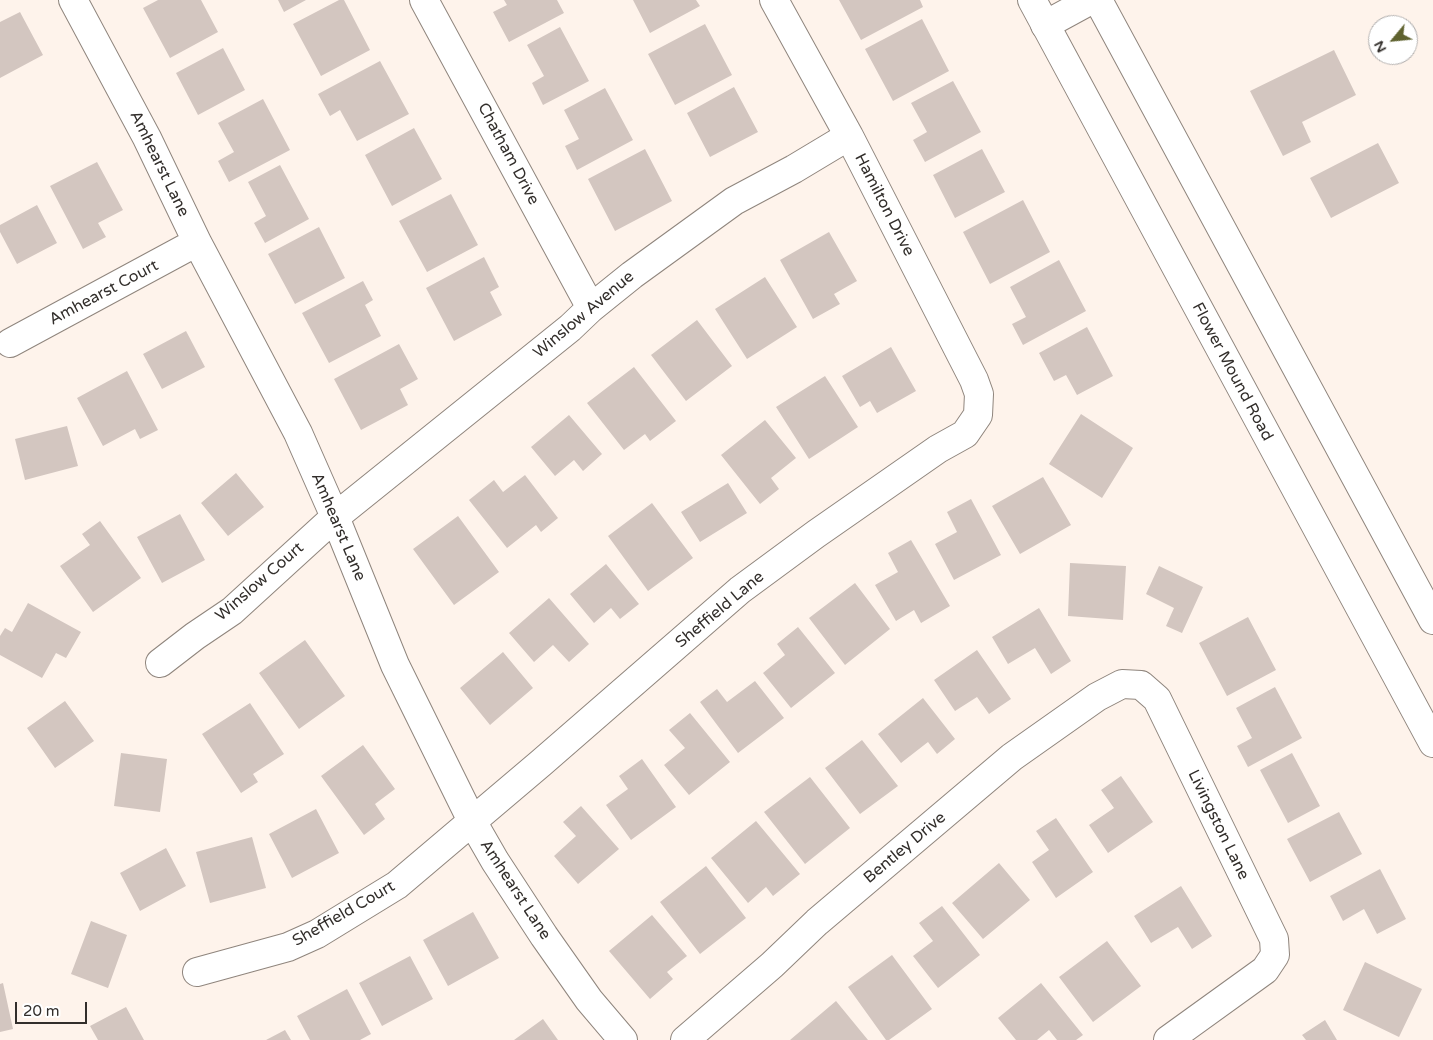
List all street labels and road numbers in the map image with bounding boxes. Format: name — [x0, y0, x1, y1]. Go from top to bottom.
street label: Chatham Drive — [473, 100, 543, 208]
street label: Amhearst Lane — [125, 108, 193, 220]
street label: Hamilton Drive — [850, 150, 918, 260]
street label: Amhearst Court — [46, 256, 162, 330]
street label: Winslow Avenue — [530, 267, 638, 363]
street label: Flower Mound Road — [1187, 299, 1277, 445]
street label: Amhearst Lane — [307, 470, 369, 584]
street label: Winslow Court — [212, 539, 308, 625]
street label: Sheffield Lane — [672, 568, 768, 652]
street label: Livingston Lane — [1183, 767, 1253, 883]
street label: Bentley Drive — [860, 808, 950, 888]
street label: Amhearst Lane — [476, 836, 554, 944]
street label: Sheffield Court — [289, 877, 399, 951]

